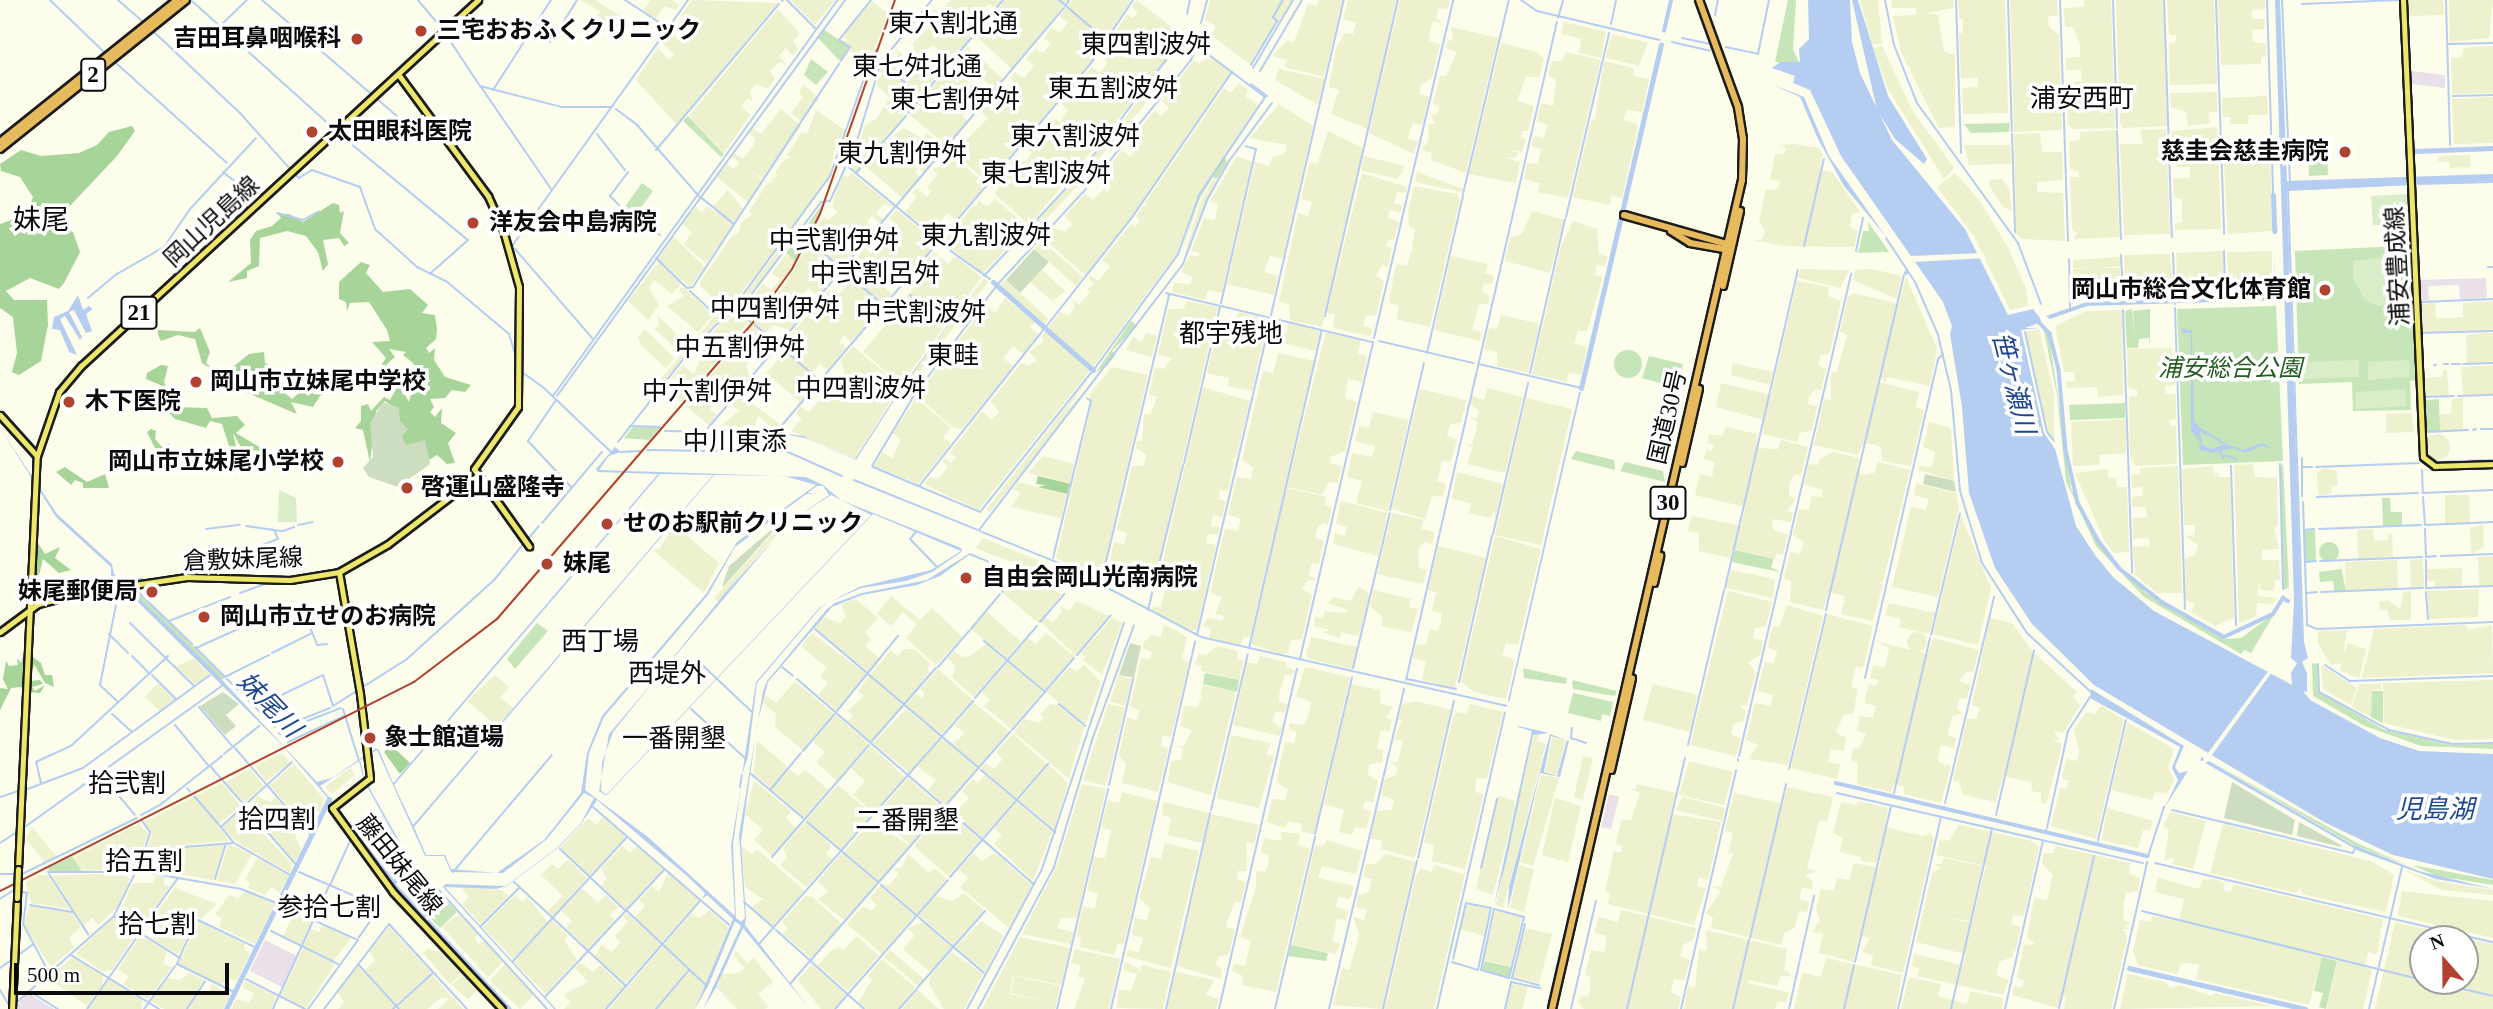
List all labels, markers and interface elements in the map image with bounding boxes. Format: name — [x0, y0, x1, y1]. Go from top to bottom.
district label: 東六割北通 — [888, 8, 1018, 40]
place label: 三宅おおふくクリニック — [437, 17, 701, 45]
marker: 三宅おおふくクリニック — [411, 21, 431, 41]
place label: 吉田耳鼻咽喉科 — [173, 25, 341, 53]
marker: 吉田耳鼻咽喉科 — [347, 29, 367, 49]
district label: 東四割波舛 — [1081, 29, 1211, 61]
district label: 東七舛北通 — [852, 51, 982, 83]
road number: 2 — [79, 55, 107, 94]
district label: 東五割波舛 — [1048, 73, 1178, 105]
district label: 浦安西町 — [2030, 83, 2134, 115]
district label: 東七割伊舛 — [890, 84, 1020, 116]
place label: 太田眼科医院 — [328, 118, 472, 146]
district label: 東六割波舛 — [1010, 121, 1140, 153]
marker: 太田眼科医院 — [302, 122, 322, 142]
district label: 東九割伊舛 — [837, 138, 967, 170]
place label: 慈圭会慈圭病院 — [2161, 138, 2329, 166]
marker: 慈圭会慈圭病院 — [2335, 142, 2355, 162]
district label: 東七割波舛 — [981, 158, 1111, 190]
street label: 岡山児島線 — [158, 171, 266, 273]
district label: 妹尾 — [13, 203, 69, 237]
street label: 浦安豊成線 — [2380, 205, 2416, 327]
place label: 洋友会中島病院 — [489, 209, 657, 237]
marker: 洋友会中島病院 — [463, 213, 483, 233]
district label: 東九割波舛 — [921, 220, 1051, 252]
district label: 中弐割伊舛 — [769, 225, 899, 257]
district label: 中弐割呂舛 — [810, 258, 940, 290]
place label: 岡山市総合文化体育館 — [2071, 276, 2311, 304]
marker: 岡山市総合文化体育館 — [2317, 282, 2333, 298]
district label: 中四割伊舛 — [710, 293, 840, 325]
road number: 21 — [120, 294, 158, 332]
district label: 中弐割波舛 — [856, 297, 986, 329]
district label: 都宇残地 — [1179, 318, 1283, 350]
water label: 笹ヶ瀬川 — [1985, 329, 2041, 437]
district label: 中五割伊舛 — [675, 332, 805, 364]
district label: 東畦 — [927, 340, 979, 372]
park label: 浦安総合公園 — [2158, 355, 2302, 383]
street label: 国道30号 — [1643, 367, 1693, 467]
place label: 岡山市立妹尾中学校 — [210, 368, 426, 396]
district label: 中四割波舛 — [796, 373, 926, 405]
marker: 岡山市立妹尾中学校 — [188, 374, 204, 390]
district label: 中六割伊舛 — [642, 376, 772, 408]
place label: 木下医院 — [85, 388, 181, 416]
marker: 木下医院 — [59, 392, 79, 412]
district label: 中川東添 — [683, 426, 787, 458]
place label: 岡山市立妹尾小学校 — [108, 448, 324, 476]
marker: 岡山市立妹尾小学校 — [330, 454, 346, 470]
place label: 啓運山盛隆寺 — [421, 474, 565, 502]
marker: 啓運山盛隆寺 — [399, 480, 415, 496]
road number: 30 — [1649, 484, 1687, 523]
place label: せのお駅前クリニック — [623, 510, 863, 538]
marker: せのお駅前クリニック — [597, 514, 617, 534]
street label: 倉敷妹尾線 — [183, 544, 303, 576]
place label: 妹尾 — [563, 550, 611, 578]
marker: 妹尾 — [537, 554, 557, 574]
place label: 自由会岡山光南病院 — [982, 564, 1198, 592]
marker: 自由会岡山光南病院 — [956, 568, 976, 588]
place label: 妹尾郵便局 — [18, 578, 138, 606]
marker: 妹尾郵便局 — [144, 584, 160, 600]
place label: 岡山市立せのお病院 — [220, 603, 436, 631]
marker: 岡山市立せのお病院 — [194, 607, 214, 627]
district label: 西丁場 — [561, 626, 639, 658]
district label: 西堤外 — [628, 658, 706, 690]
water label: 妹尾川 — [231, 666, 307, 744]
district label: 一番開墾 — [622, 723, 726, 755]
place label: 象士館道場 — [384, 724, 504, 752]
marker: 象士館道場 — [362, 730, 378, 746]
district label: 拾弐割 — [88, 768, 166, 800]
water label: 児島湖 — [2396, 794, 2474, 826]
district label: 拾四割 — [238, 804, 316, 836]
district label: 二番開墾 — [855, 805, 959, 837]
street label: 藤田妹尾線 — [350, 809, 448, 921]
district label: 拾五割 — [105, 846, 183, 878]
district label: 参拾七割 — [277, 892, 381, 924]
district label: 拾七割 — [118, 909, 196, 941]
north arrow — [2409, 925, 2479, 995]
text: N — [2427, 930, 2447, 954]
scale bar — [18, 950, 233, 994]
text: 500 m — [27, 963, 80, 987]

